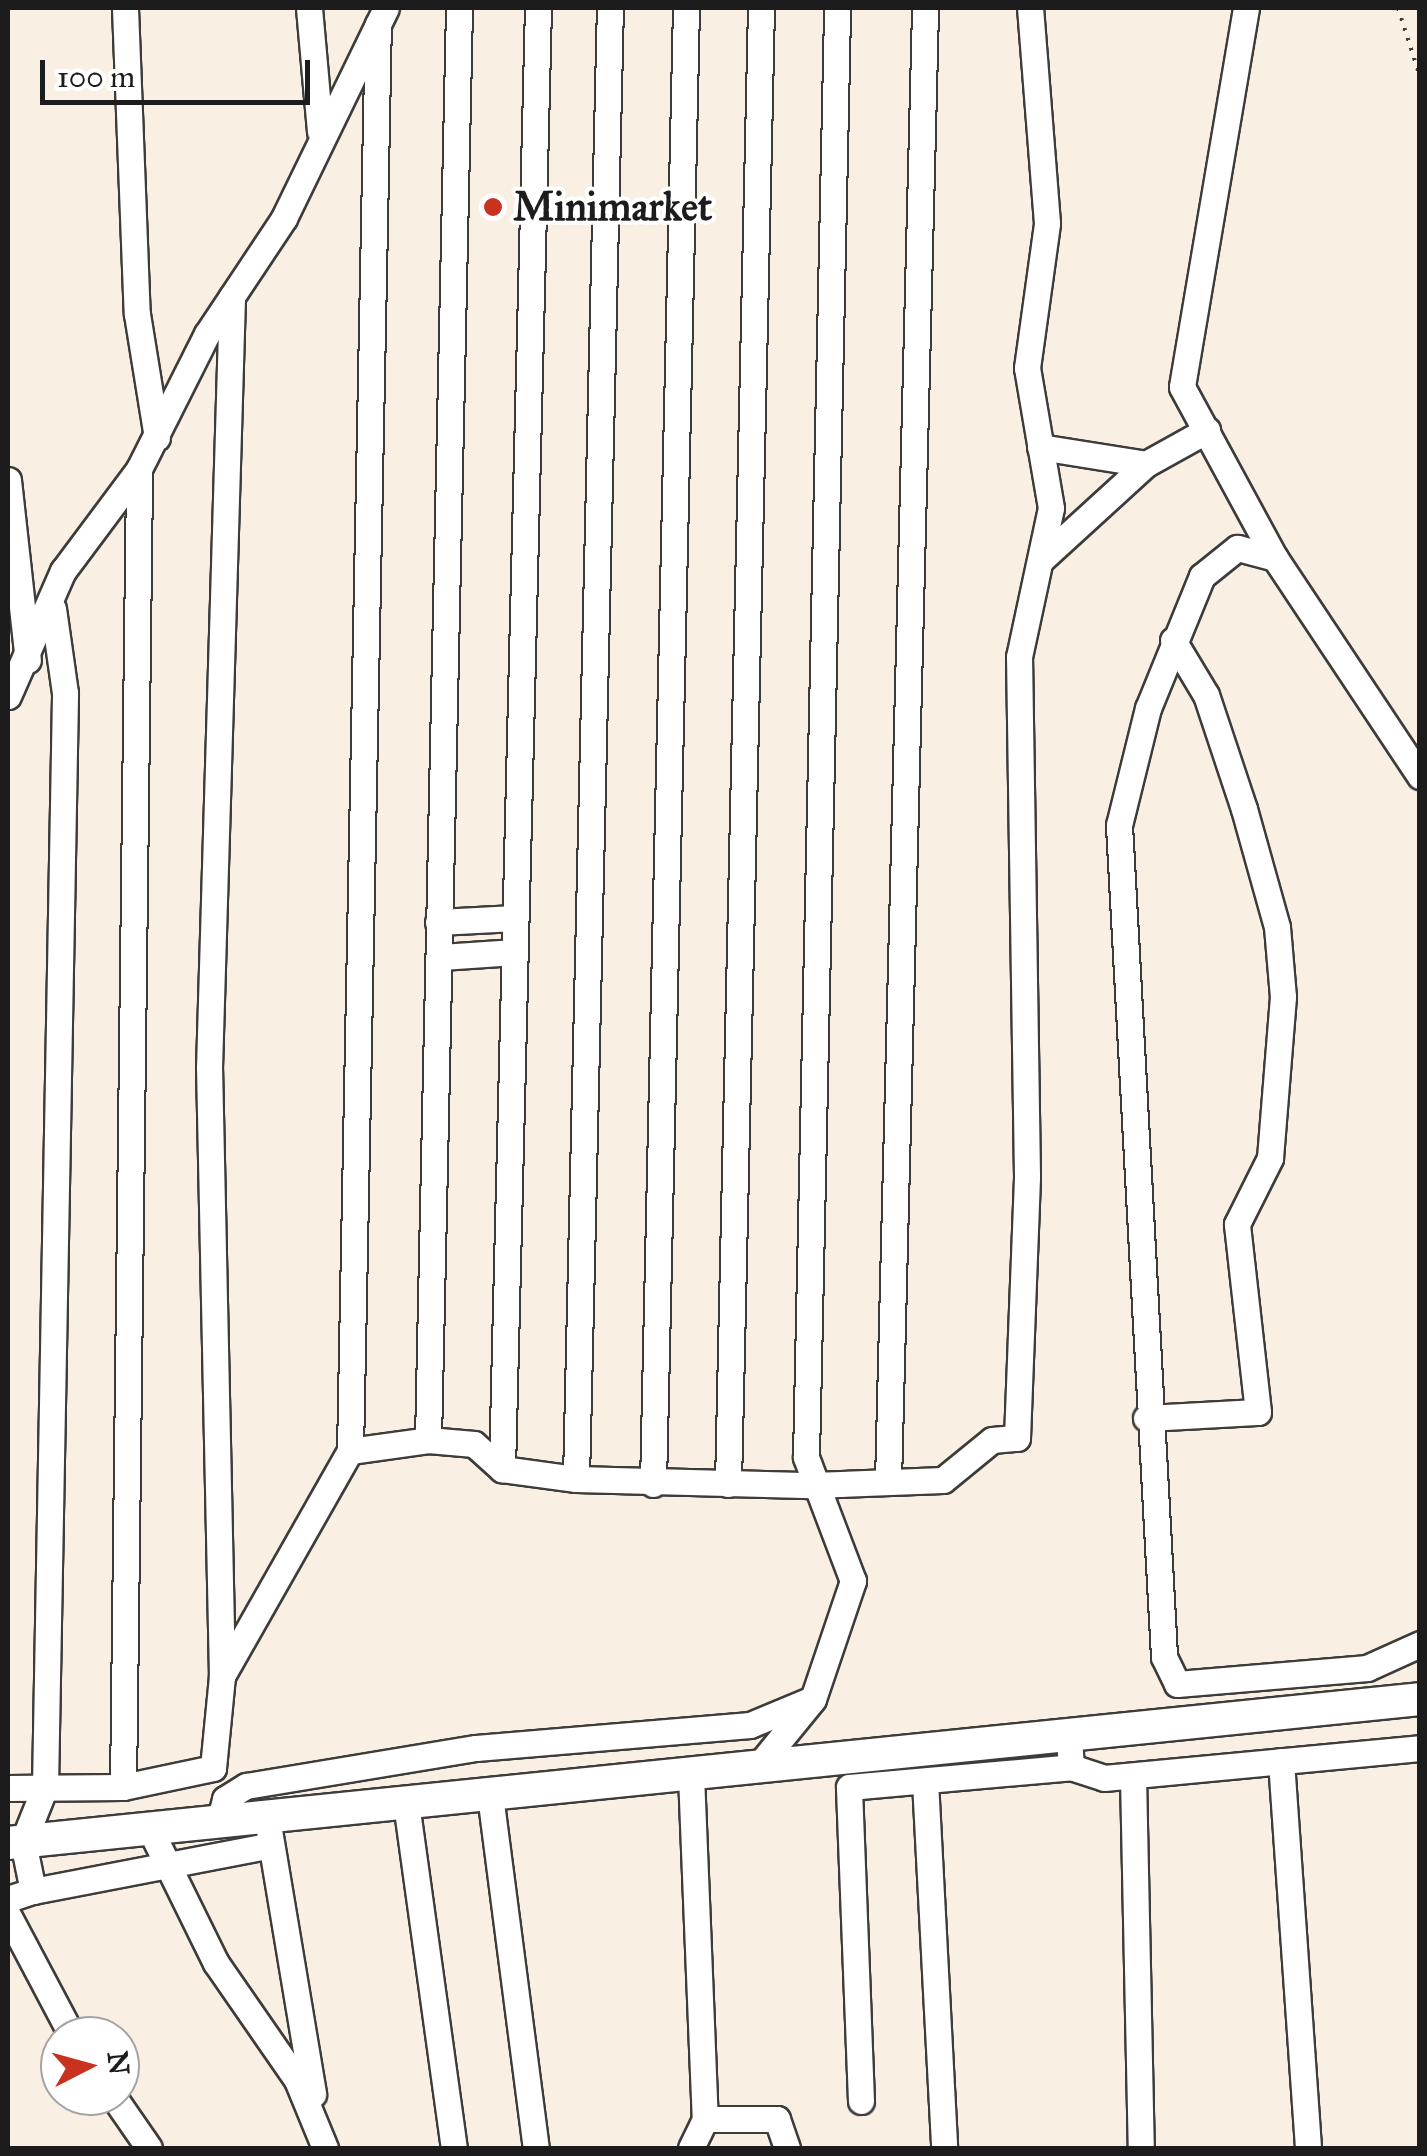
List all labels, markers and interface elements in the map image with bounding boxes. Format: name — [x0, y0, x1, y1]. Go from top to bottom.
scale bar — [45, 40, 315, 102]
text: 100 m — [57, 59, 135, 95]
place label: Minimarket — [513, 183, 712, 231]
marker: Minimarket — [482, 196, 504, 218]
north arrow — [40, 2016, 140, 2116]
text: N — [100, 2049, 137, 2077]

